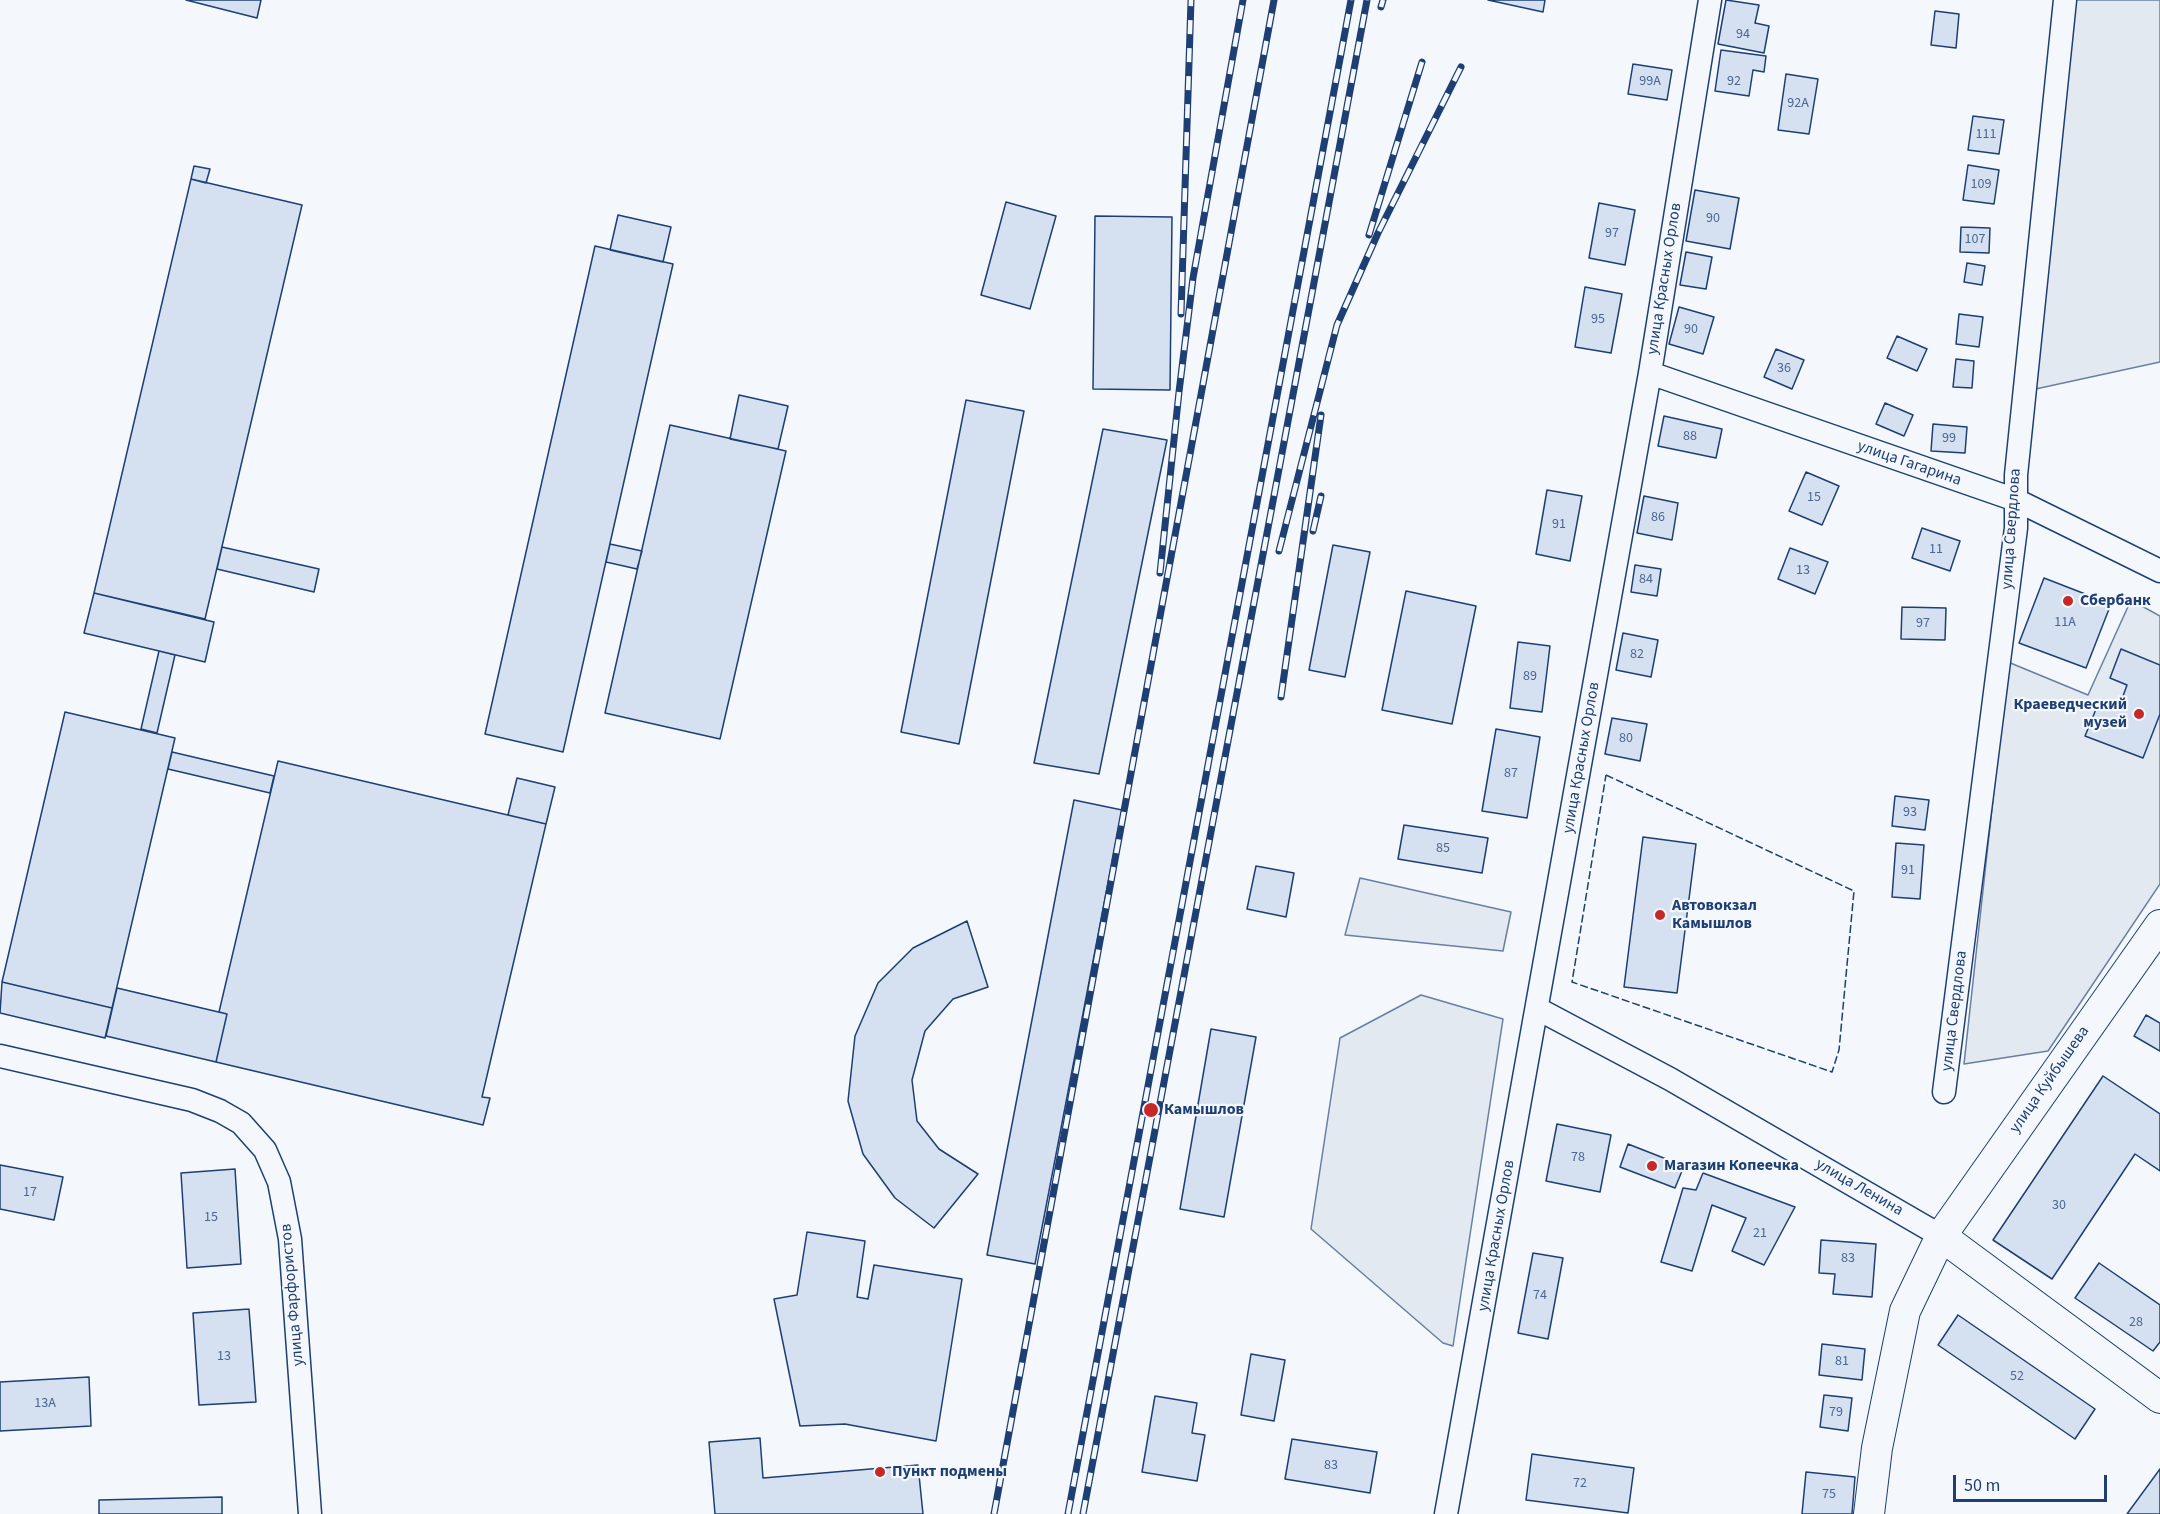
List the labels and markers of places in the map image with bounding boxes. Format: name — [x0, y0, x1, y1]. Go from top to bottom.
place label: Сбербанк — [2080, 591, 2151, 611]
marker: Сбербанк — [2061, 594, 2075, 608]
place label: Краеведческий музей — [2014, 695, 2127, 733]
marker: Краеведческий музей — [2132, 707, 2146, 721]
place label: Автовокзал Камышлов — [1672, 896, 1757, 934]
marker: Автовокзал Камышлов — [1653, 908, 1667, 922]
place label: Камышлов — [1164, 1100, 1244, 1120]
marker: Камышлов — [1142, 1101, 1160, 1119]
place label: Магазин Копеечка — [1664, 1156, 1799, 1176]
marker: Магазин Копеечка — [1645, 1159, 1659, 1173]
place label: Пункт подмены — [892, 1462, 1007, 1482]
marker: Пункт подмены — [873, 1465, 887, 1479]

